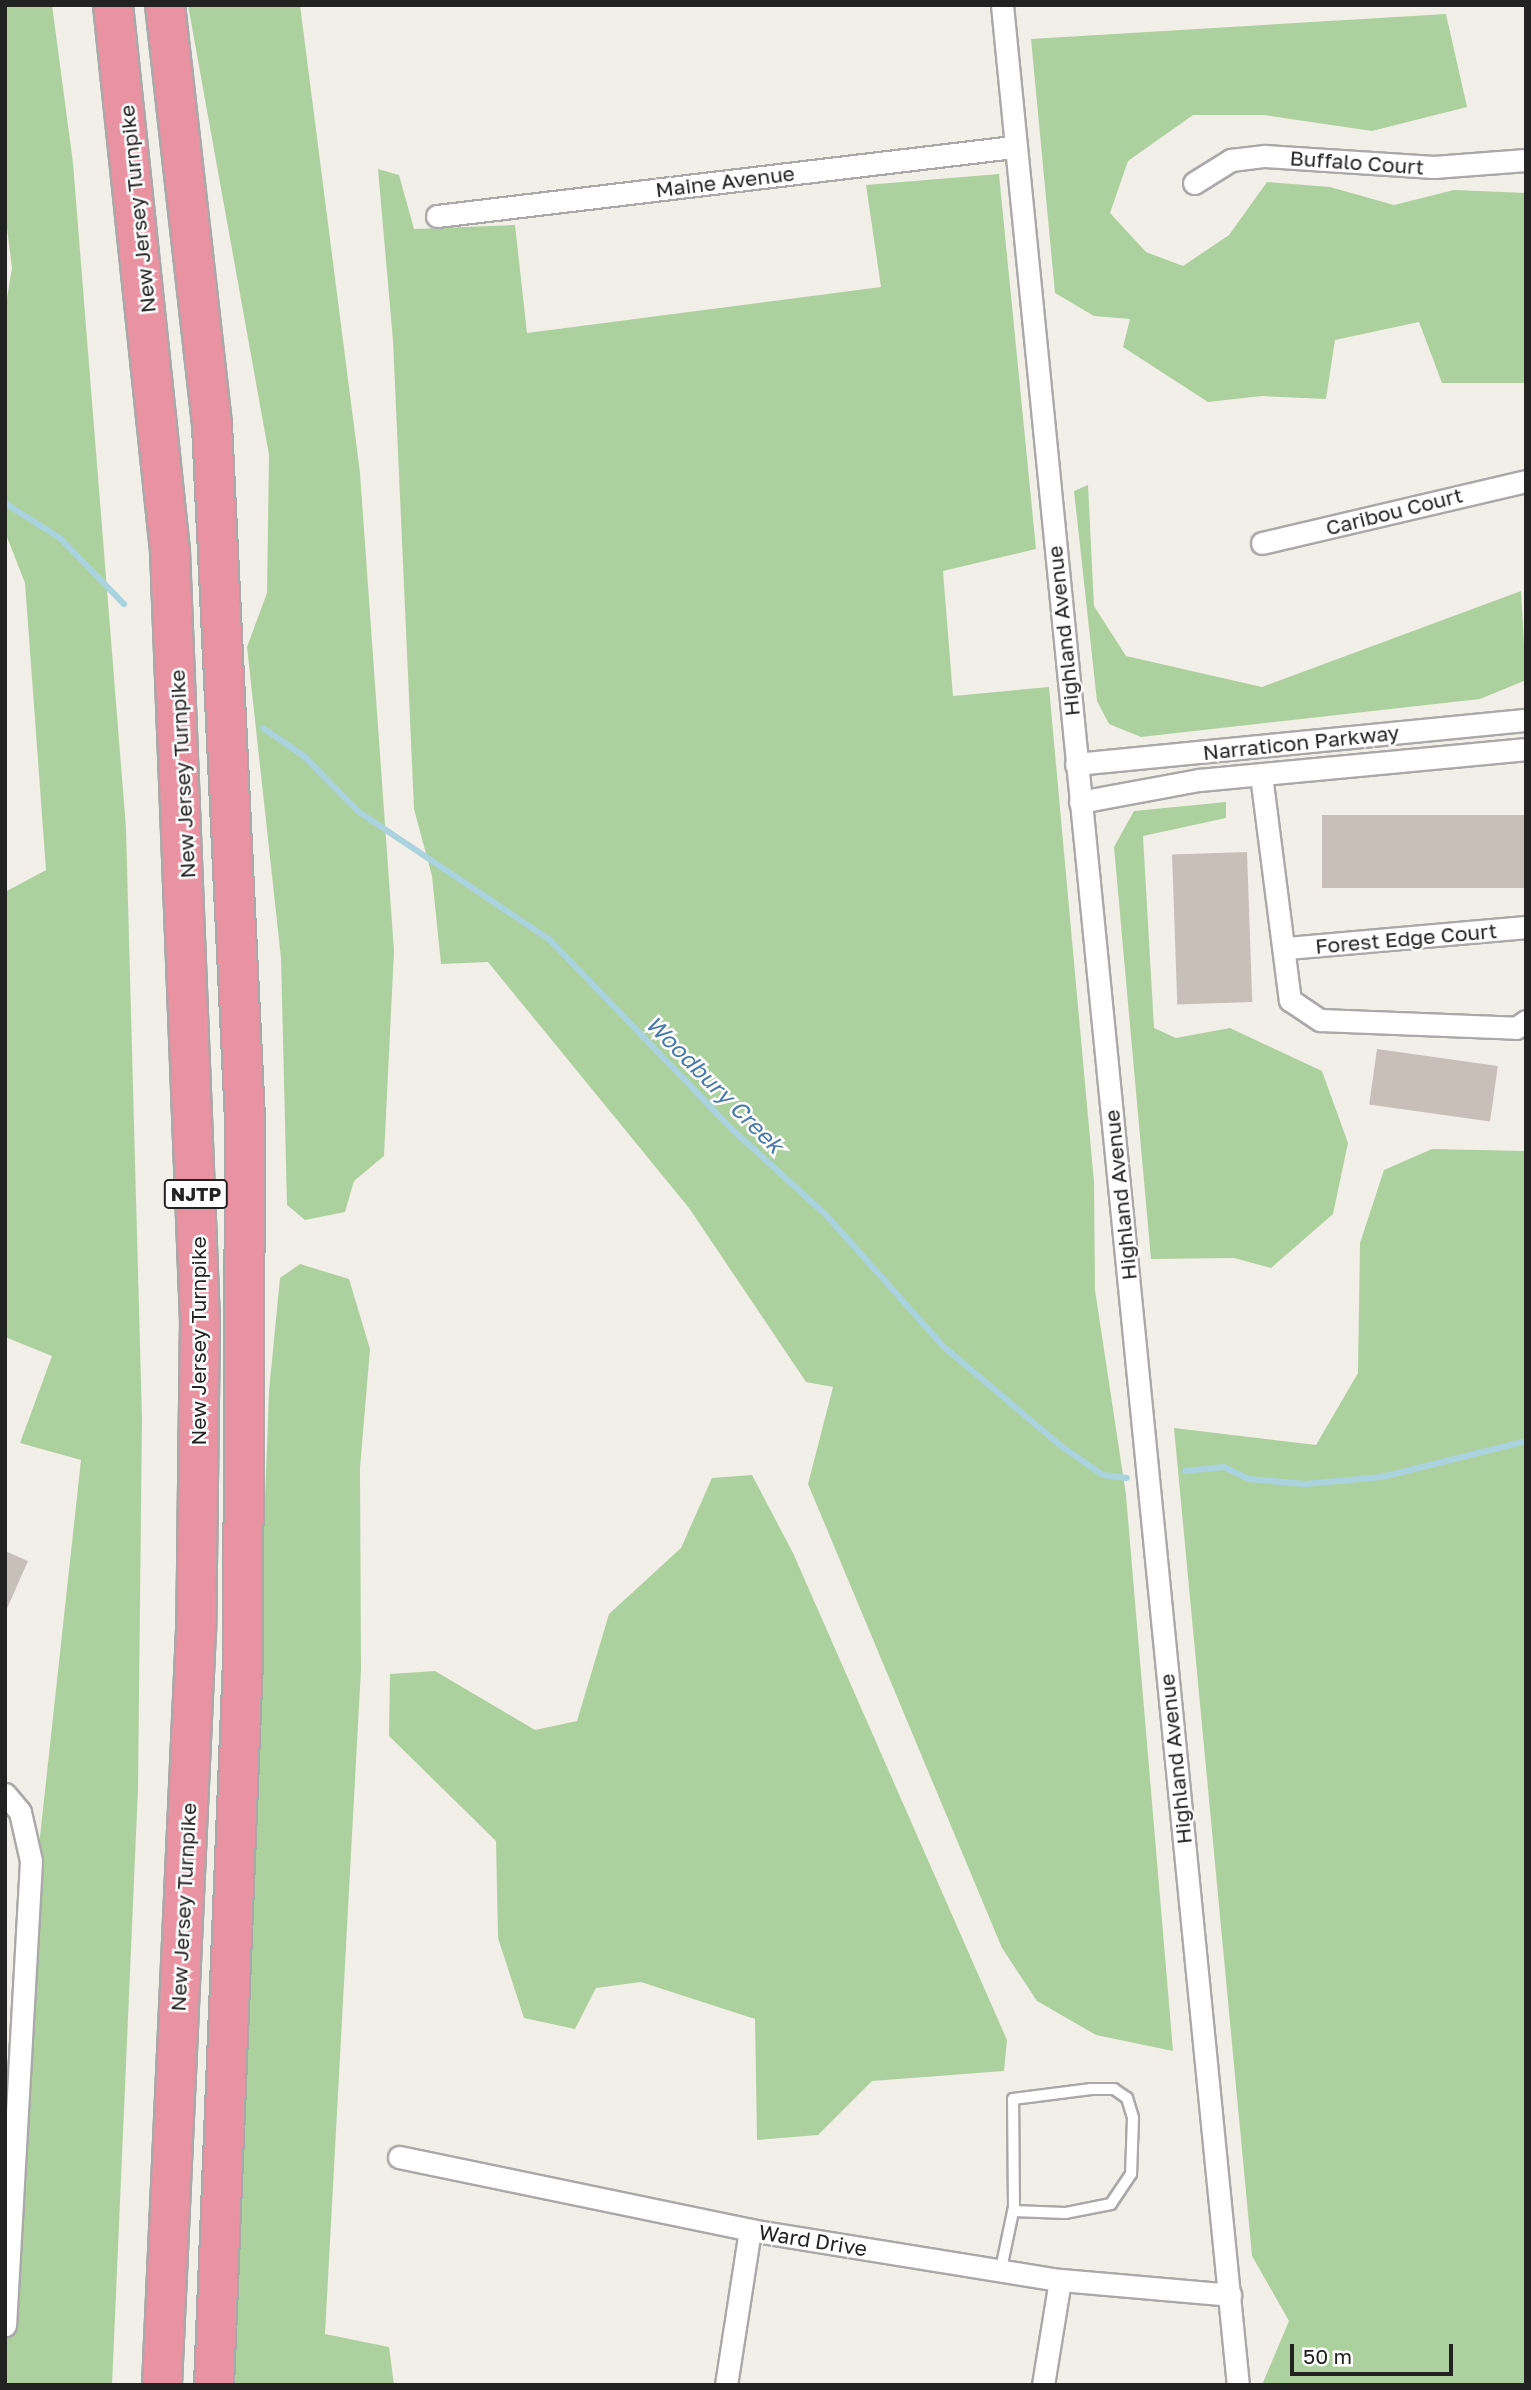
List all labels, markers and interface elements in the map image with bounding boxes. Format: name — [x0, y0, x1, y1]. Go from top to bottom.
street label: New Jersey Turnpike — [114, 104, 160, 314]
street label: Buffalo Court — [1289, 145, 1425, 179]
street label: Maine Avenue — [654, 160, 796, 202]
street label: Caribou Court — [1323, 482, 1465, 540]
street label: Highland Avenue — [1042, 545, 1084, 717]
street label: New Jersey Turnpike — [164, 669, 200, 879]
street label: Narraticon Parkway — [1202, 719, 1400, 765]
street label: Forest Edge Court — [1314, 918, 1498, 958]
water label: Woodbury Creek — [640, 1009, 790, 1159]
street label: Highland Avenue — [1099, 1109, 1141, 1281]
road number: NJTP — [163, 1178, 229, 1210]
street label: New Jersey Turnpike — [185, 1236, 211, 1446]
street label: Highland Avenue — [1154, 1673, 1196, 1845]
street label: New Jersey Turnpike — [165, 1802, 201, 2012]
street label: Ward Drive — [757, 2219, 869, 2261]
scale bar — [1293, 2330, 1456, 2374]
text: 50 m — [1303, 2343, 1352, 2369]

